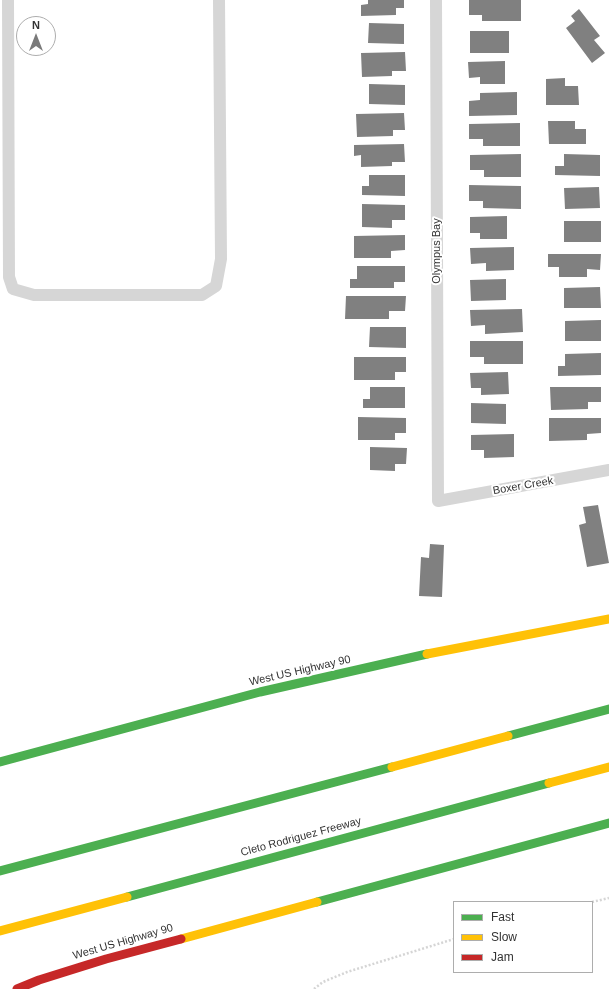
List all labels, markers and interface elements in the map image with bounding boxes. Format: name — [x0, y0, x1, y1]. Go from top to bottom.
north arrow — [16, 16, 56, 56]
text: N — [32, 19, 40, 31]
street label: Olympus Bay — [430, 218, 444, 284]
street label: Boxer Creek — [492, 474, 554, 498]
street label: West US Highway 90 — [248, 653, 352, 689]
street label: Cleto Rodriguez Freeway — [239, 815, 363, 859]
legend — [453, 901, 593, 973]
text: Fast — [491, 910, 514, 924]
street label: West US Highway 90 — [71, 921, 175, 963]
text: Slow — [491, 930, 517, 944]
text: Jam — [491, 950, 514, 964]

